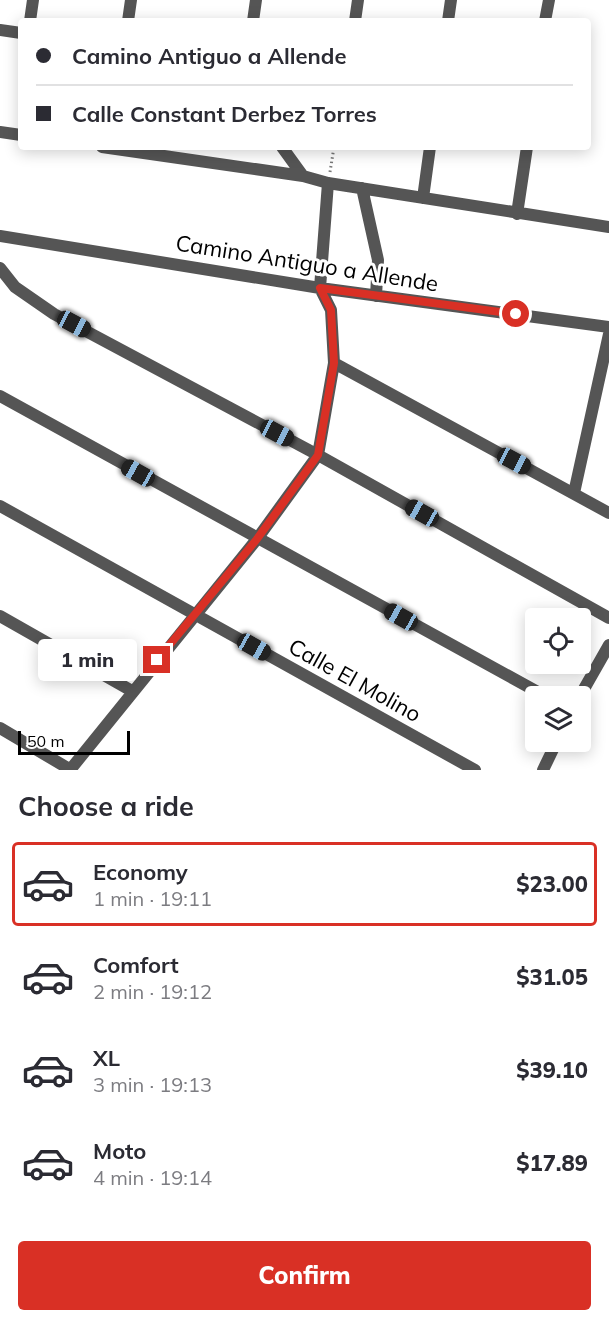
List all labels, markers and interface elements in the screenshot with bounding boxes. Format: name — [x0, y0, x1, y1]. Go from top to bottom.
text: Camino Antiguo a Allende — [72, 42, 347, 70]
text: Calle Constant Derbez Torres — [72, 100, 377, 128]
street label: Camino Antiguo a Allende — [174, 228, 440, 298]
route start — [502, 300, 529, 327]
car — [54, 308, 94, 340]
car — [257, 417, 297, 449]
car — [494, 445, 534, 477]
car — [118, 456, 158, 490]
car — [402, 496, 442, 530]
car — [381, 600, 421, 634]
map controls — [525, 608, 591, 752]
button: locate — [525, 608, 591, 674]
car — [234, 630, 274, 664]
street label: Calle El Molino — [284, 632, 426, 728]
callout: 1 min — [37, 639, 136, 681]
route end — [143, 646, 170, 673]
text: 1 min — [61, 647, 114, 672]
button: layers — [525, 686, 591, 752]
scale bar — [18, 728, 130, 756]
text: 50 m — [27, 731, 64, 751]
text: Choose a ride — [18, 789, 194, 823]
icon: car — [21, 857, 75, 911]
text: Economy — [93, 858, 188, 886]
text: $23.00 — [516, 870, 588, 898]
text: 1 min · 19:11 — [93, 886, 212, 911]
icon: car — [21, 950, 75, 1004]
text: Comfort — [93, 951, 179, 979]
text: $31.05 — [516, 963, 588, 991]
text: 2 min · 19:12 — [93, 979, 212, 1004]
icon: car — [21, 1043, 75, 1097]
text: XL — [93, 1044, 120, 1072]
text: $39.10 — [516, 1056, 588, 1084]
text: 3 min · 19:13 — [93, 1072, 212, 1097]
icon: car — [21, 1136, 75, 1190]
text: Moto — [93, 1137, 146, 1165]
text: $17.89 — [516, 1149, 588, 1177]
text: 4 min · 19:14 — [93, 1165, 212, 1190]
button: Confirm — [18, 1241, 591, 1310]

